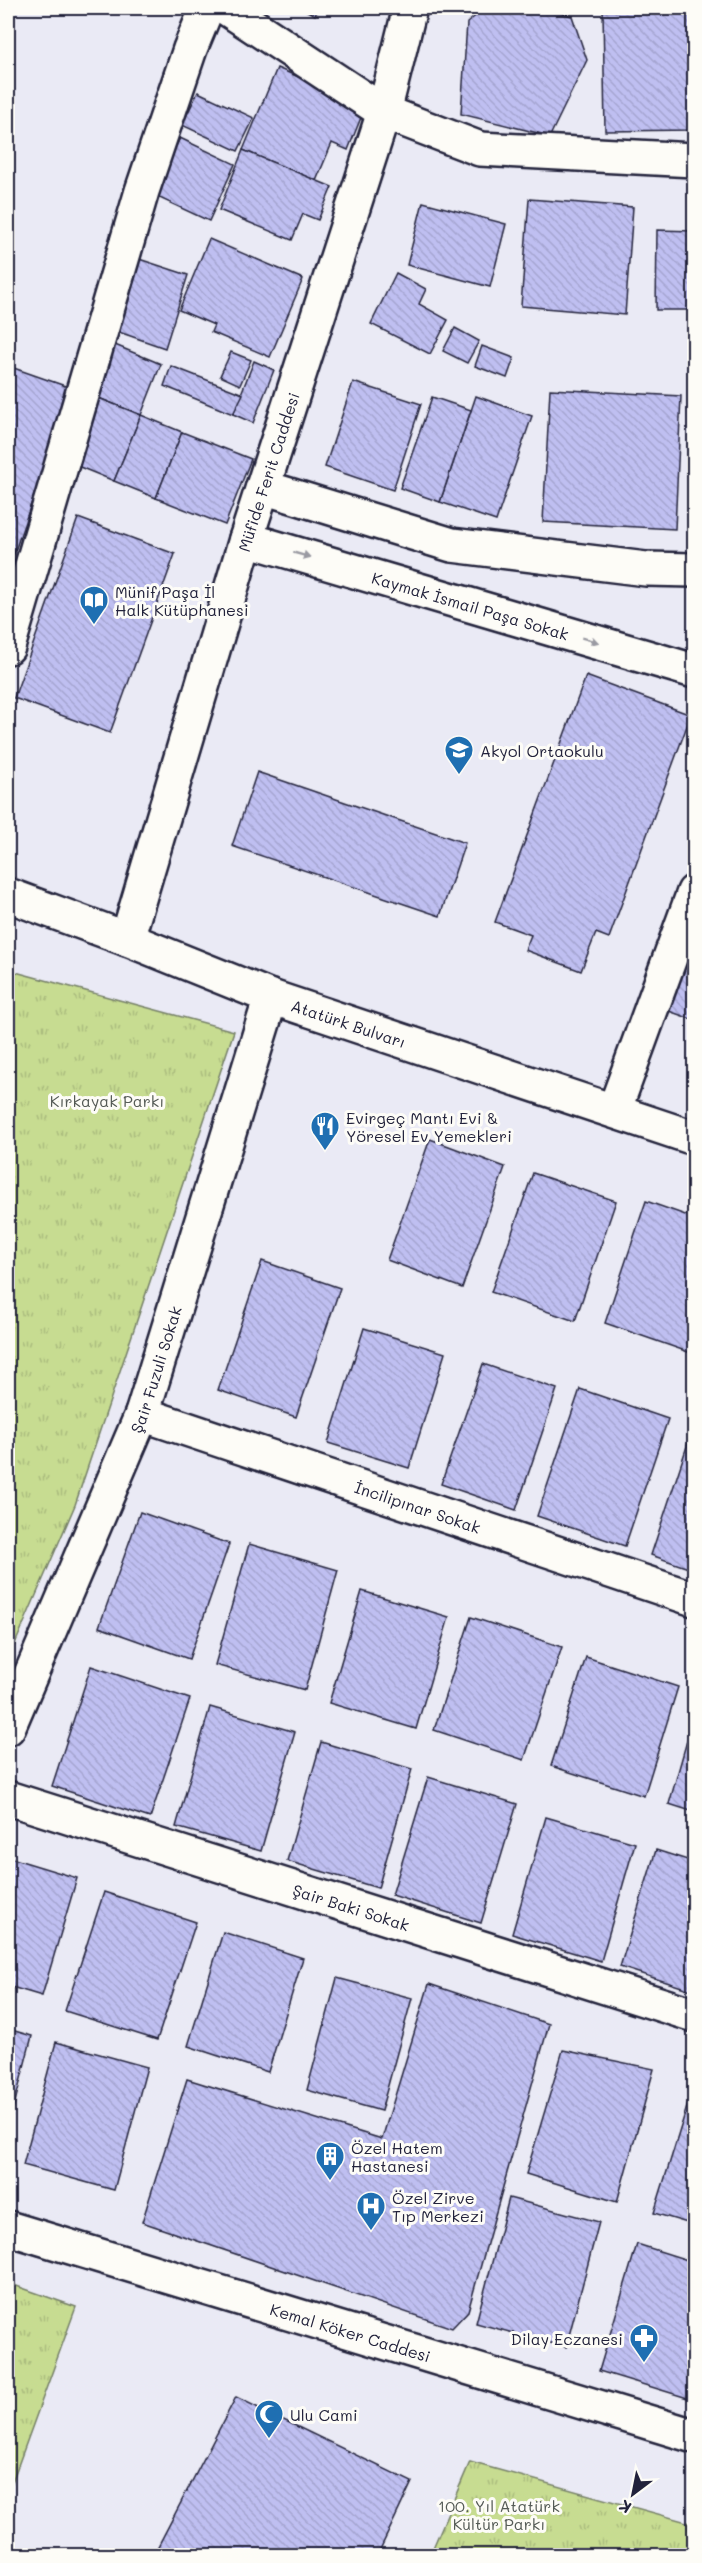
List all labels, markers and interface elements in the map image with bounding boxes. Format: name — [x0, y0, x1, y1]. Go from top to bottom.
street label: Müfide Ferit Caddesi — [232, 389, 303, 554]
one-way arrow — [293, 551, 311, 560]
street label: Kaymak İsmail Paşa Sokak — [370, 566, 571, 644]
place label: Münif Paşa İl Halk Kütüphanesi — [115, 581, 249, 620]
library icon: Münif Paşa İl Halk Kütüphanesi — [78, 584, 110, 626]
one-way arrow — [581, 636, 599, 645]
school or university icon: Akyol Ortaokulu — [443, 734, 475, 776]
place label: Akyol Ortaokulu — [480, 740, 604, 761]
street label: Atatürk Bulvarı — [289, 994, 409, 1052]
park label: Kırkayak Parkı — [50, 1090, 164, 1111]
place label: Evirgeç Mantı Evi & Yöresel Ev Yemekleri — [346, 1107, 512, 1146]
restaurant icon: Evirgeç Mantı Evi & Yöresel Ev Yemekleri — [309, 1110, 341, 1152]
street label: Şair Fuzuli Sokak — [125, 1303, 185, 1436]
street label: İncilipınar Sokak — [352, 1476, 484, 1537]
street label: Şair Baki Sokak — [290, 1878, 412, 1935]
place label: Özel Hatem Hastanesi — [351, 2137, 443, 2176]
building icon: Özel Hatem Hastanesi — [314, 2140, 346, 2182]
place label: Özel Zirve Tıp Merkezi — [392, 2187, 484, 2226]
hospital icon: Özel Zirve Tıp Merkezi — [355, 2190, 387, 2232]
street label: Kemal Köker Caddesi — [268, 2298, 433, 2366]
pharmacy icon: Dilay Eczanesi — [628, 2322, 660, 2364]
place label: Dilay Eczanesi — [511, 2328, 623, 2349]
mosque icon: Ulu Cami — [253, 2398, 285, 2440]
place label: Ulu Cami — [290, 2404, 358, 2425]
north arrow — [603, 2464, 663, 2524]
park label: 100. Yıl Atatürk Kültür Parkı — [438, 2495, 560, 2534]
text: K — [615, 2495, 635, 2519]

